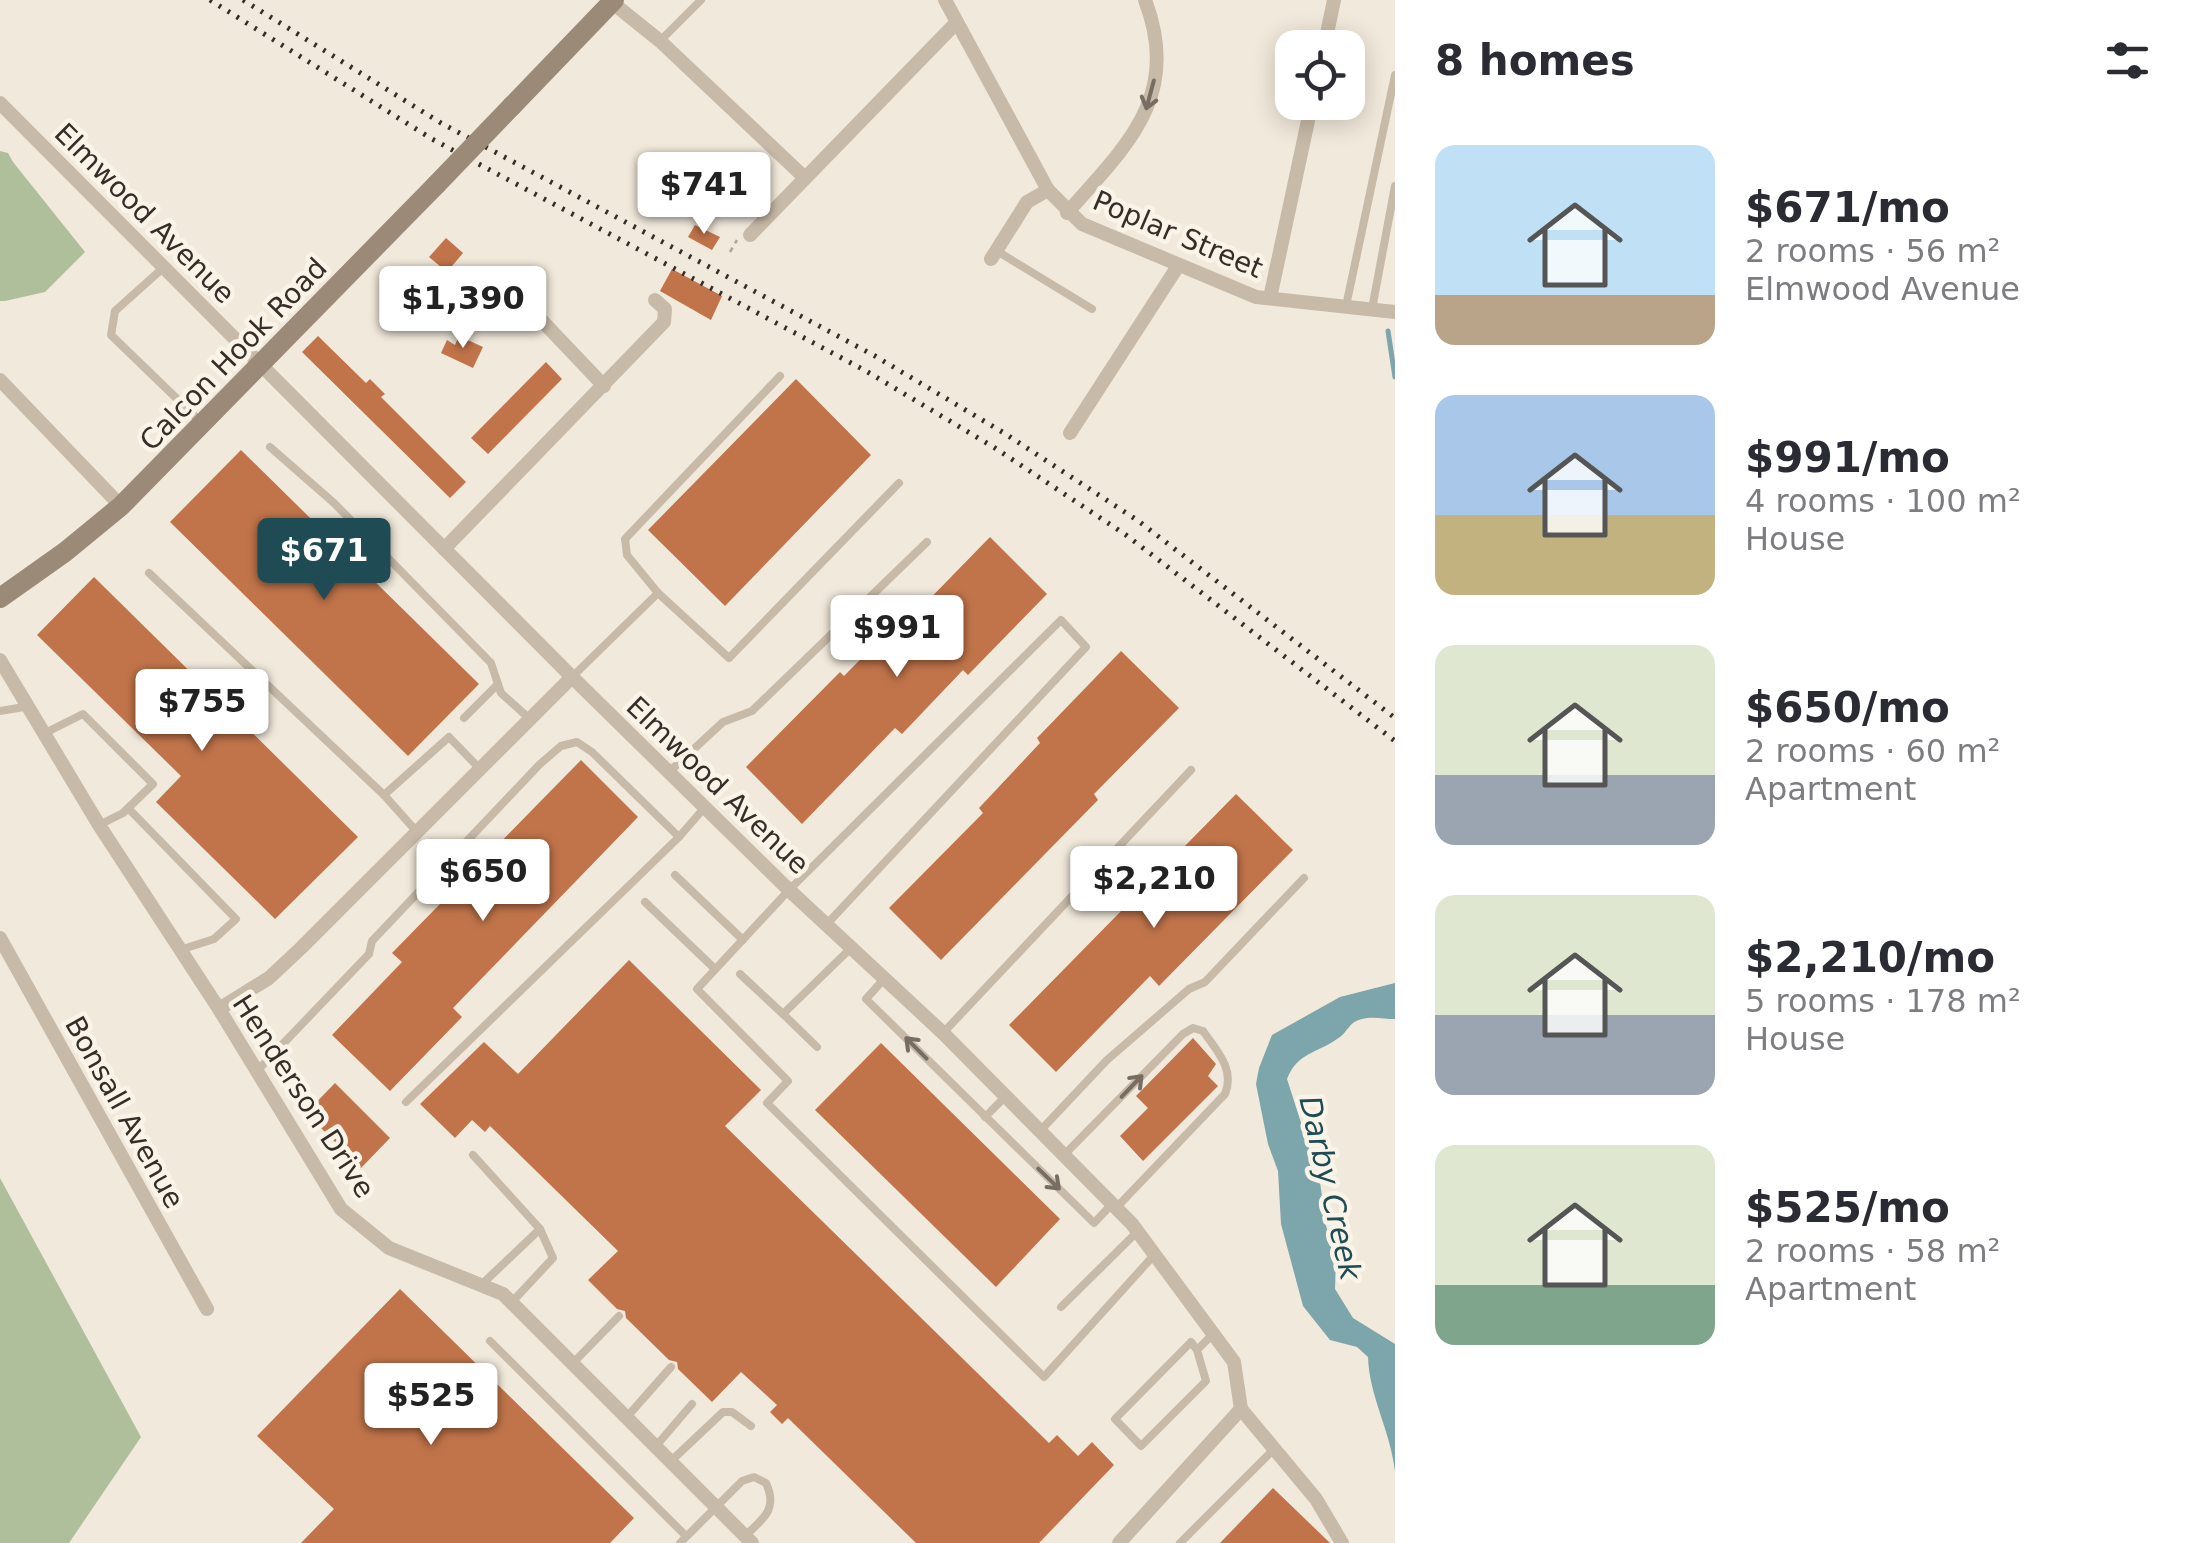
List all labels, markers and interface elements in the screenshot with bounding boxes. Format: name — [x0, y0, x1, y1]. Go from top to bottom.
map controls — [1275, 30, 1365, 120]
button: locate — [1275, 30, 1365, 120]
icon: filters — [2100, 33, 2155, 88]
text: 8 homes — [1435, 36, 1635, 85]
one-way arrow — [1140, 79, 1159, 110]
street label: Elmwood Avenue — [48, 117, 241, 310]
pin: $741 — [645, 152, 763, 237]
text: $741 — [659, 165, 749, 203]
text: $671/mo — [1745, 183, 1950, 232]
street label: Poplar Street — [1088, 184, 1268, 285]
icon: home — [1515, 185, 1635, 305]
text: 2 rooms · 56 m² — [1745, 232, 2000, 270]
street label: Calcon Hook Road — [133, 251, 334, 457]
pin: $1,390 — [382, 266, 544, 351]
text: Elmwood Avenue — [1745, 270, 2020, 308]
text: $1,390 — [401, 279, 525, 317]
text: $991/mo — [1745, 433, 1950, 482]
icon: home — [1515, 435, 1635, 555]
text: 4 rooms · 100 m² — [1745, 482, 2021, 520]
pin: $671 — [265, 518, 383, 603]
text: House — [1745, 520, 1845, 558]
text: $671 — [279, 531, 369, 569]
pin: $991 — [838, 595, 956, 680]
text: $991 — [852, 608, 942, 646]
pin: $755 — [143, 669, 261, 754]
text: $755 — [157, 682, 247, 720]
text: $650/mo — [1745, 683, 1950, 732]
icon: home — [1515, 685, 1635, 805]
street label: Elmwood Avenue — [620, 690, 816, 881]
text: 2 rooms · 60 m² — [1745, 732, 2000, 770]
text: Apartment — [1745, 770, 1916, 808]
pin: $650 — [424, 839, 542, 924]
pin: $2,210 — [1073, 846, 1235, 931]
text: $650 — [438, 852, 528, 890]
text: $2,210 — [1092, 859, 1216, 897]
text: $2,210/mo — [1745, 933, 1995, 982]
icon: home — [1515, 935, 1635, 1055]
text: 5 rooms · 178 m² — [1745, 982, 2021, 1020]
street label: Henderson Drive — [226, 989, 382, 1204]
street label: Bonsall Avenue — [58, 1011, 191, 1214]
text: House — [1745, 1020, 1845, 1058]
one-way arrow — [904, 1037, 928, 1061]
one-way arrow — [1120, 1075, 1144, 1099]
water label: Darby Creek — [1292, 1092, 1369, 1285]
one-way arrow — [1037, 1167, 1061, 1191]
text: $525/mo — [1745, 1183, 1950, 1232]
icon: home — [1515, 1185, 1635, 1305]
text: 2 rooms · 58 m² — [1745, 1232, 2000, 1270]
text: Apartment — [1745, 1270, 1916, 1308]
pin: $525 — [372, 1363, 490, 1448]
text: $525 — [386, 1376, 476, 1414]

